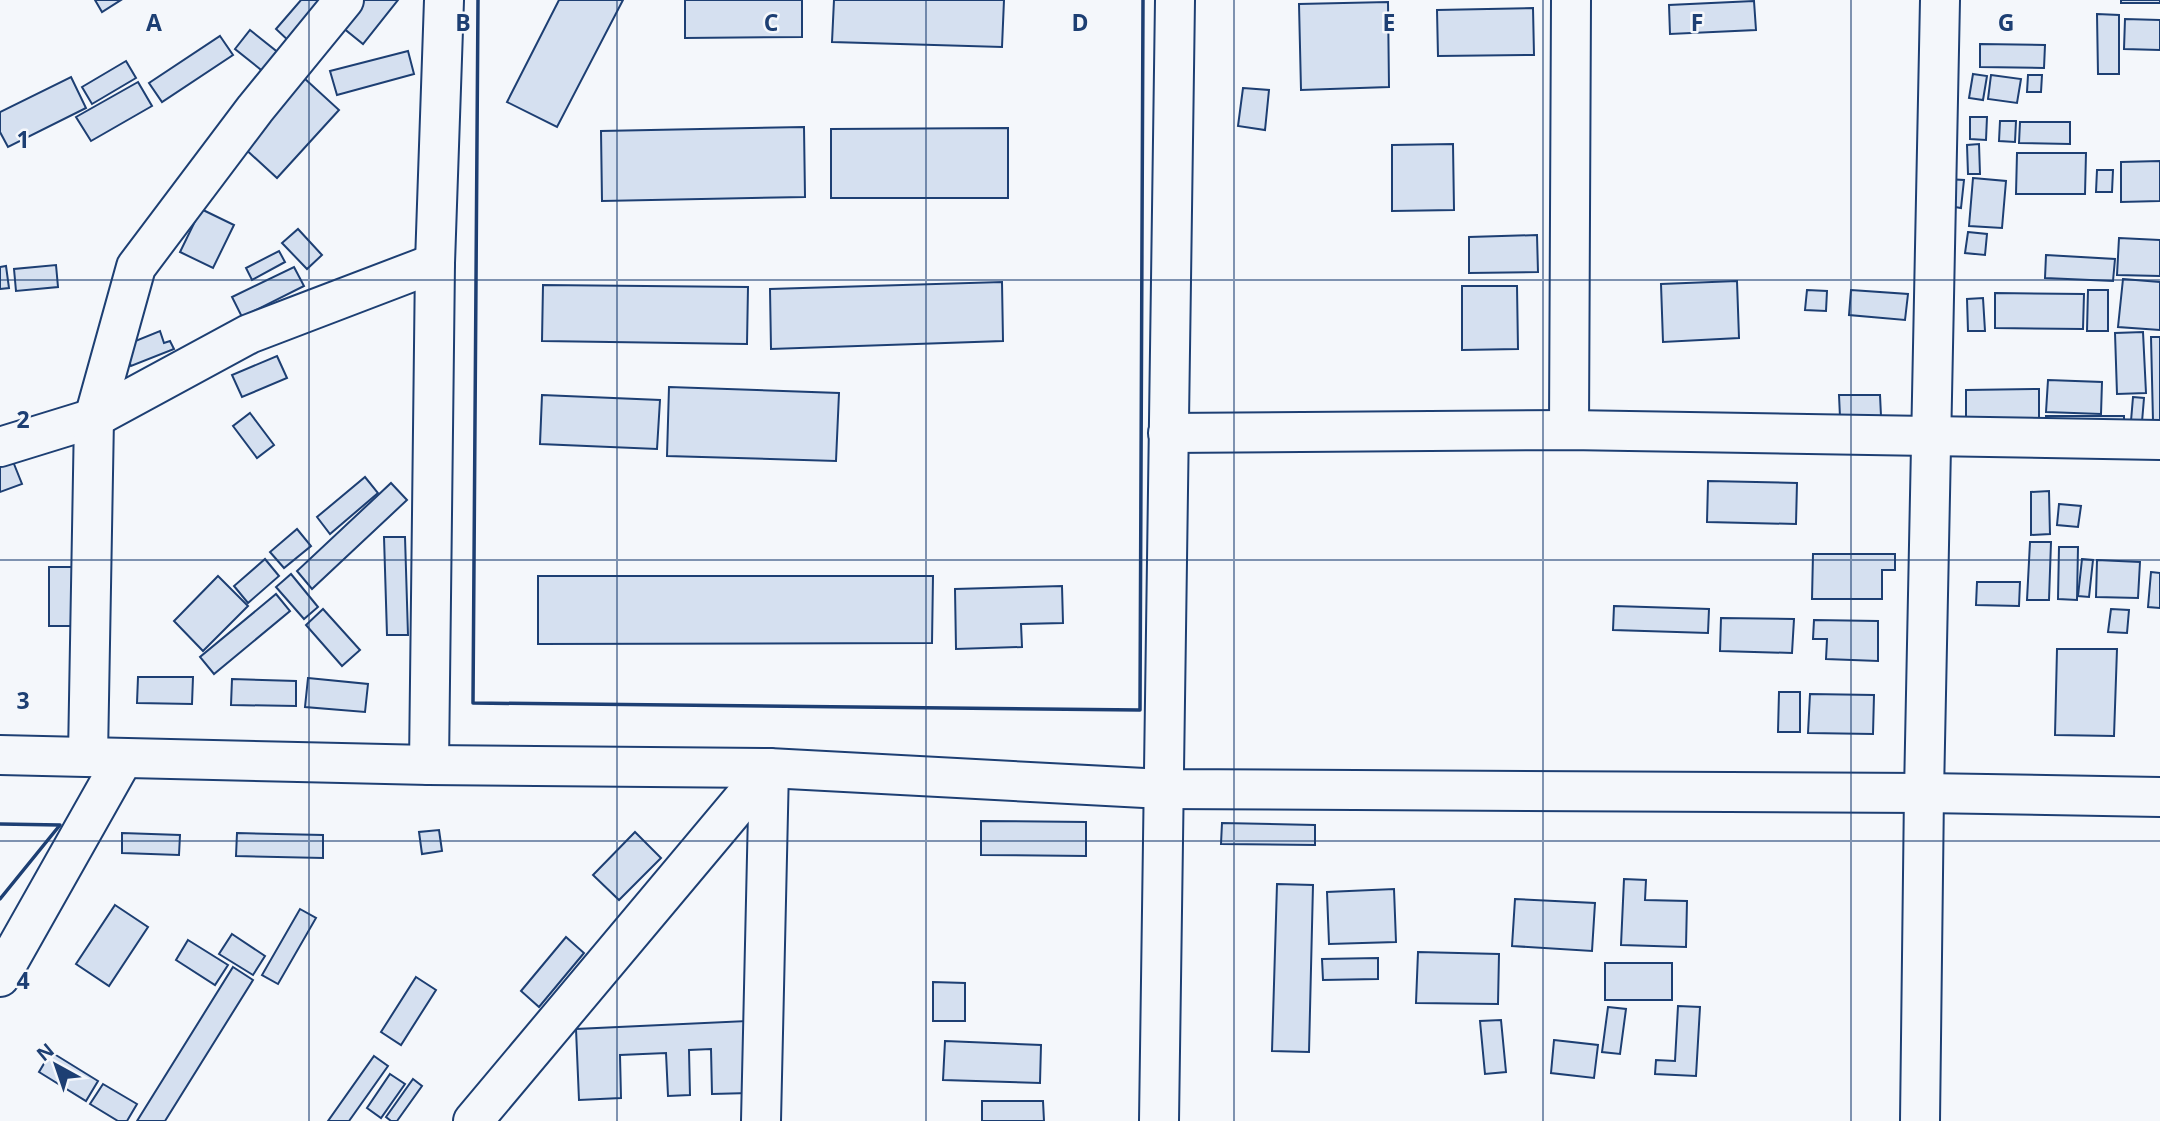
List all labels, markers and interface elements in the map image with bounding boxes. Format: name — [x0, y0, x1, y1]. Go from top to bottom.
text: A — [146, 6, 162, 38]
text: B — [455, 6, 471, 38]
text: C — [764, 6, 778, 38]
text: D — [1071, 6, 1089, 38]
text: E — [1383, 6, 1395, 38]
text: F — [1691, 6, 1703, 38]
text: G — [1998, 6, 2014, 38]
text: 1 — [16, 123, 30, 155]
text: 2 — [16, 403, 30, 435]
text: 3 — [16, 684, 30, 716]
text: 4 — [16, 964, 30, 996]
north arrow — [21, 1030, 91, 1100]
text: N — [31, 1037, 59, 1067]

